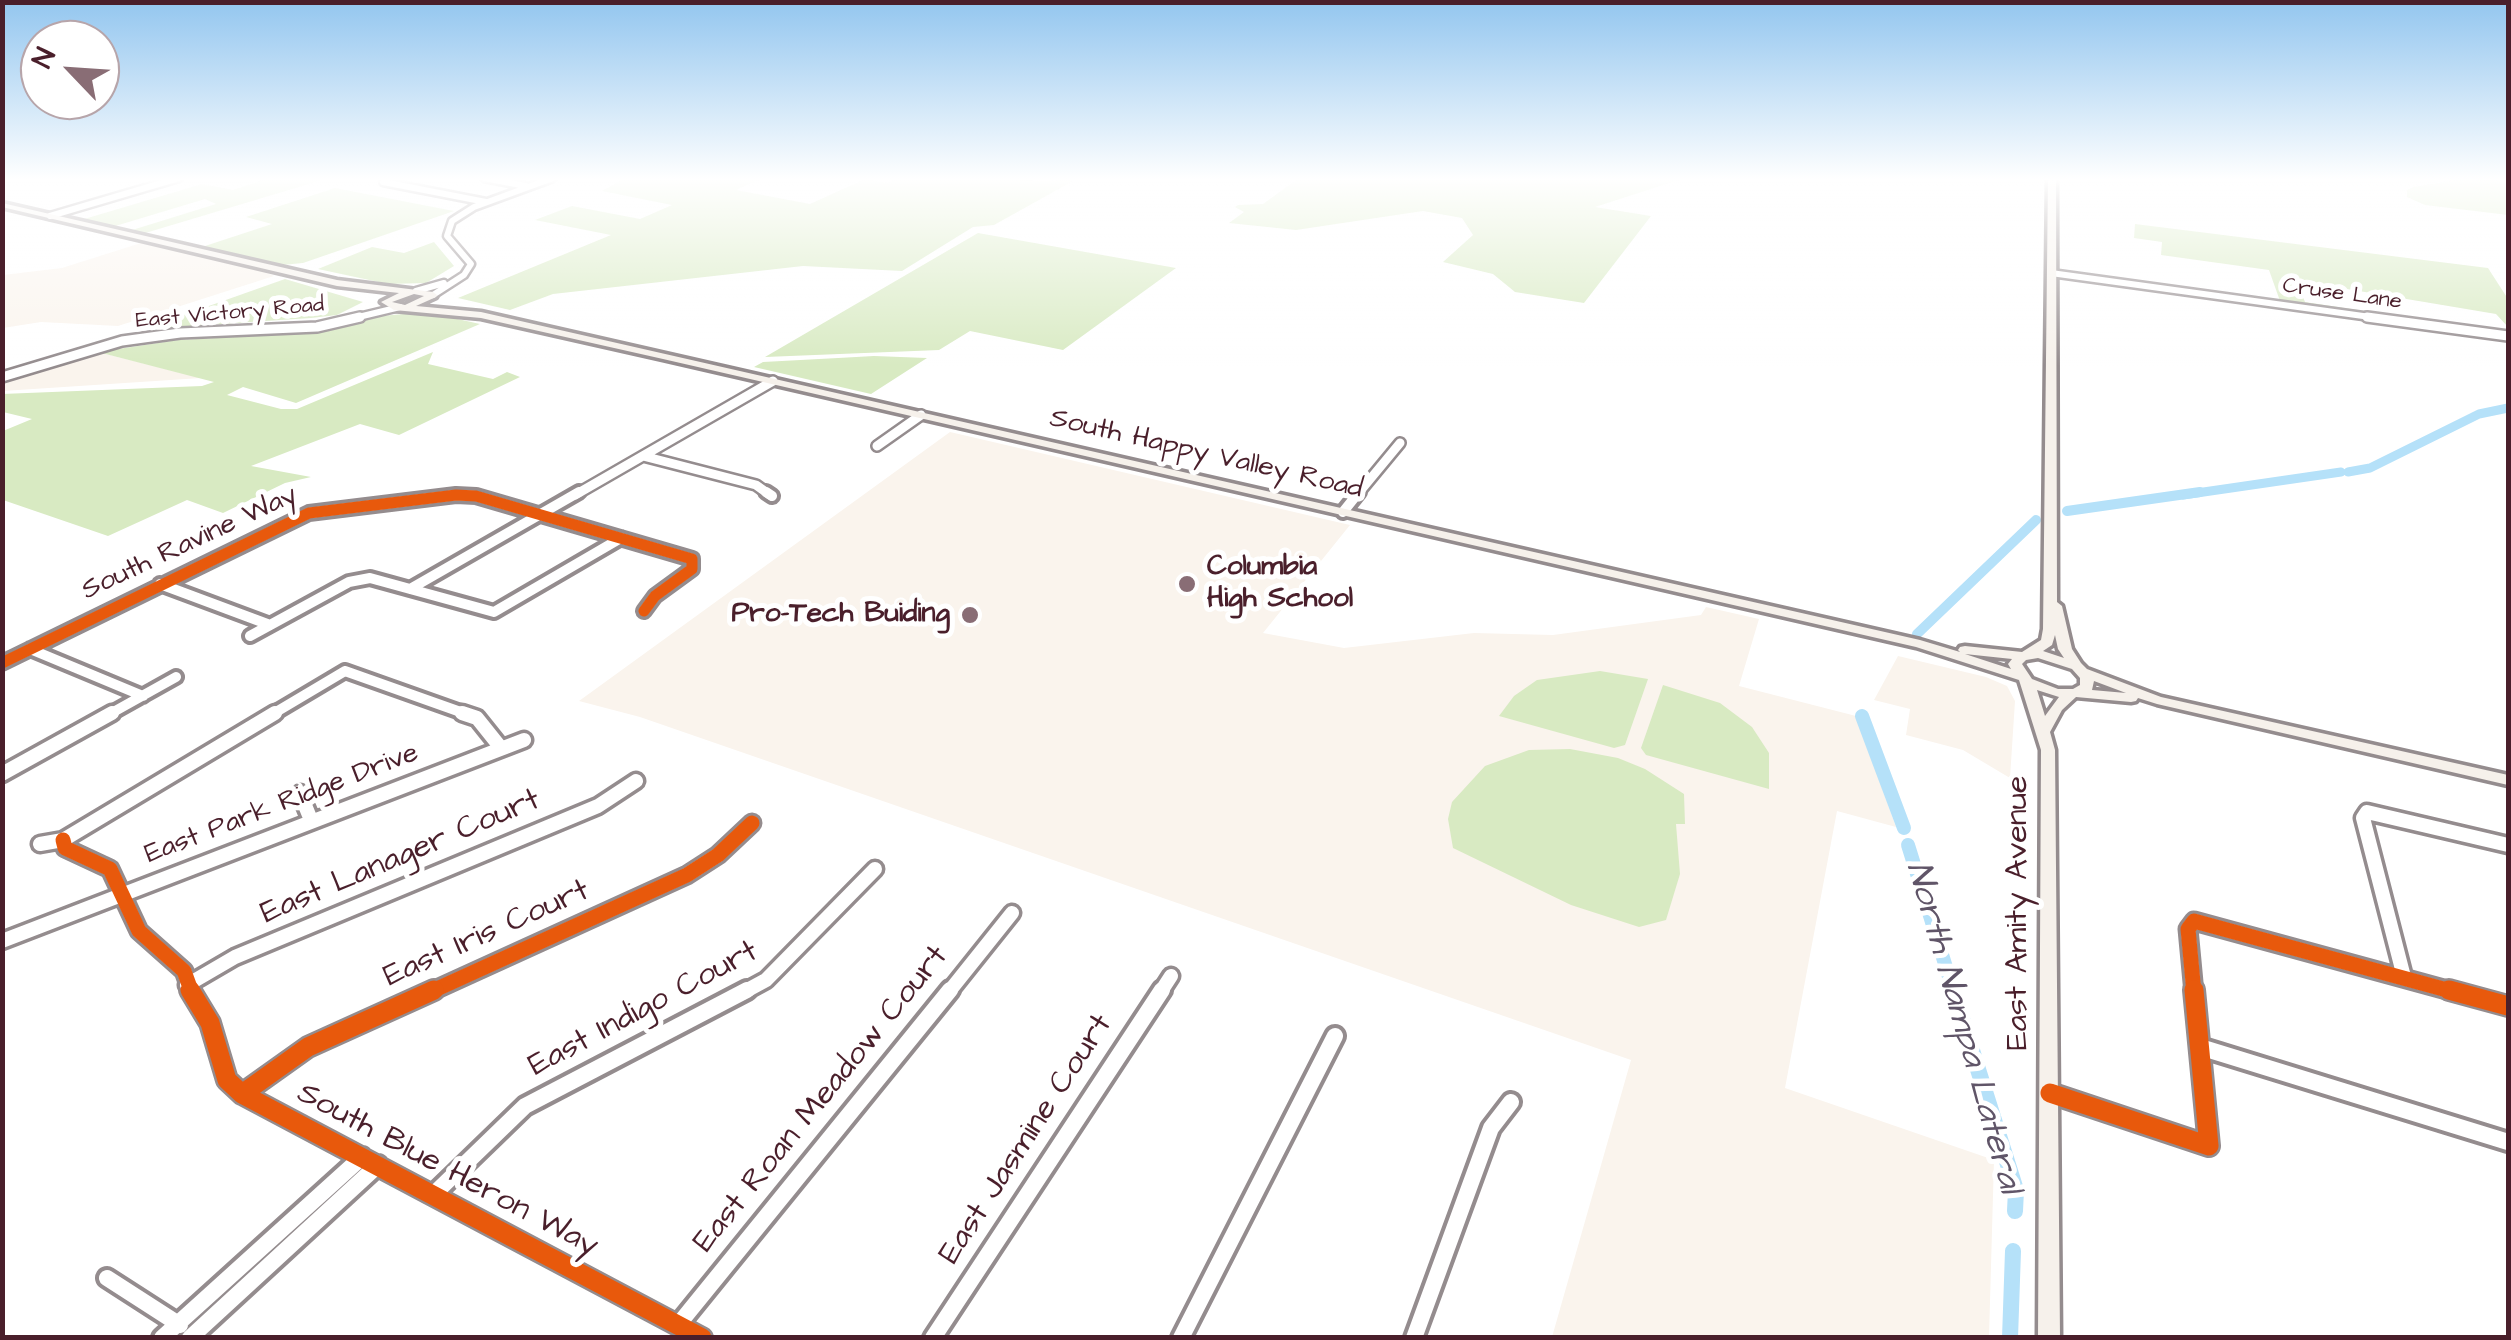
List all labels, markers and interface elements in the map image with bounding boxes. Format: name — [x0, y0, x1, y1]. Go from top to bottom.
north arrow — [20, 20, 120, 120]
text: N — [23, 42, 66, 74]
street label: Cruse Lane — [2281, 274, 2403, 316]
street label: East Victory Road — [135, 293, 325, 335]
street label: South Happy Valley Road — [1046, 403, 1366, 507]
street label: South Ravine Way — [77, 479, 303, 609]
place label: Columbia High School — [1207, 551, 1353, 617]
marker: Columbia High School — [1176, 573, 1198, 595]
place label: Pro-Tech Buiding — [731, 598, 950, 632]
marker: Pro-Tech Buiding — [959, 604, 981, 626]
street label: East Park Ridge Drive — [141, 737, 423, 873]
street label: East Amity Avenue — [2000, 776, 2038, 1050]
street label: East Lanager Court — [256, 782, 546, 934]
water label: North Nampa Lateral — [1895, 858, 2029, 1198]
street label: East Iris Court — [378, 873, 596, 997]
street label: East Indigo Court — [523, 933, 765, 1087]
street label: East Roan Meadow Court — [686, 939, 958, 1261]
street label: East Jasmine Court — [932, 1008, 1122, 1272]
street label: South Blue Heron Way — [290, 1075, 604, 1267]

